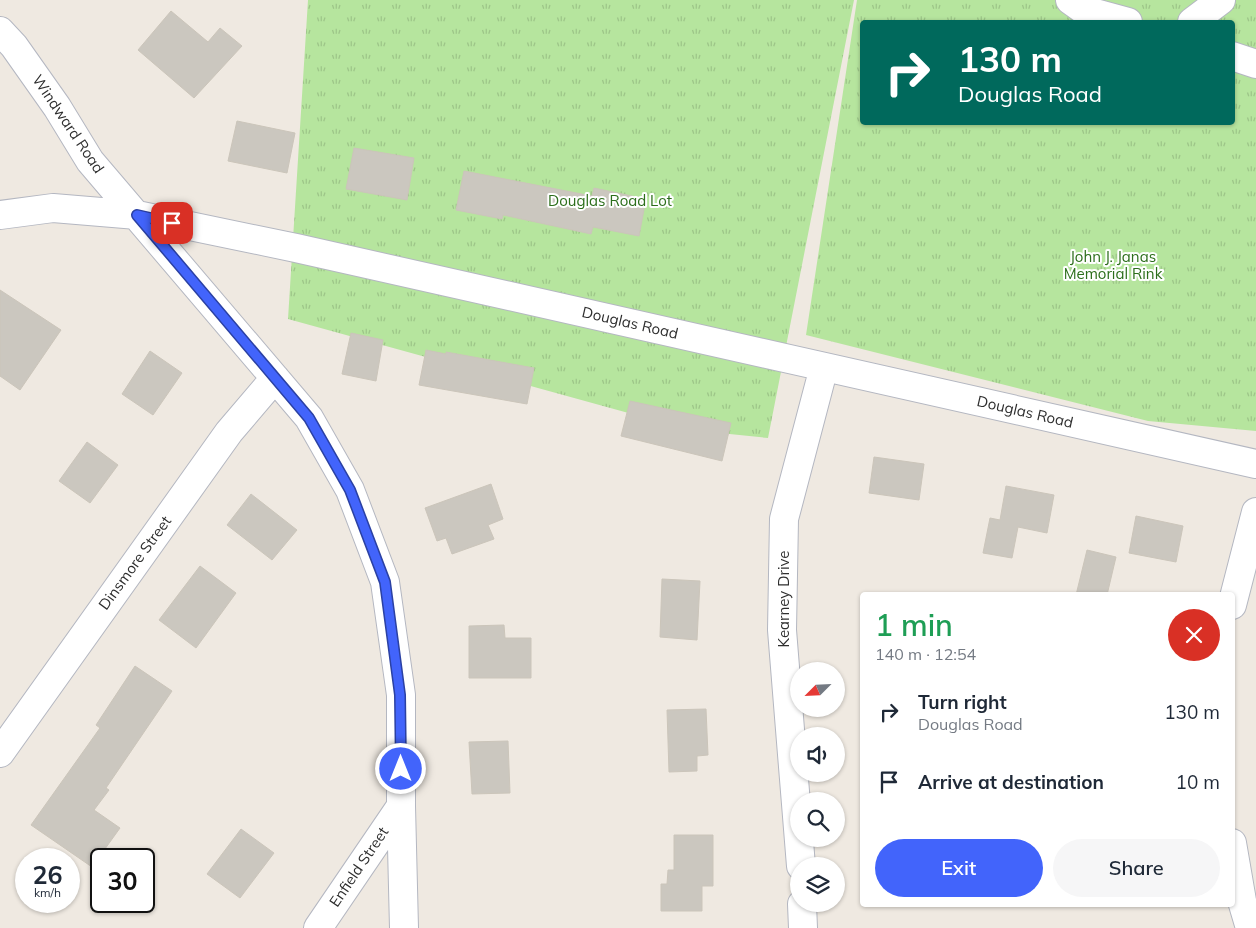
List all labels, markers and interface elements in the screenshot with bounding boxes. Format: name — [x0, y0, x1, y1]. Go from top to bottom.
text: 130 m — [958, 37, 1062, 81]
icon: right — [875, 40, 940, 105]
street label: Windward Road — [28, 71, 108, 177]
text: Douglas Road — [958, 80, 1102, 108]
park label: Douglas Road Lot — [548, 191, 672, 210]
pin — [151, 202, 193, 244]
icon: arrive — [158, 209, 186, 237]
park label: John J. Janas Memorial Rink — [1064, 247, 1163, 283]
street label: Douglas Road — [580, 302, 680, 343]
street label: Douglas Road — [975, 391, 1075, 432]
street label: Dinsmore Street — [94, 512, 175, 613]
street label: Kearney Drive — [774, 551, 793, 647]
text: 1 min — [875, 606, 953, 644]
button: close — [1168, 609, 1220, 661]
text: 140 m · 12:54 — [875, 644, 976, 664]
north arrow — [790, 662, 845, 718]
map controls — [790, 662, 845, 912]
text: Turn right — [918, 690, 1007, 714]
icon: right — [875, 698, 903, 726]
text: 130 m — [1164, 700, 1220, 724]
text: Douglas Road — [918, 714, 1023, 734]
button: sound — [790, 727, 845, 782]
position arrow — [374, 742, 426, 794]
icon: arrive — [875, 768, 903, 796]
text: Arrive at destination — [918, 770, 1104, 794]
text: 10 m — [1176, 770, 1220, 794]
button: search — [790, 792, 845, 847]
street label: Enfield Street — [325, 823, 392, 910]
button: Exit — [875, 839, 1043, 897]
button: Share — [1053, 839, 1220, 897]
speed limit sign: 30 — [90, 848, 155, 913]
button: layers — [790, 857, 845, 912]
text: 26 — [32, 859, 63, 890]
text: km/h — [34, 885, 61, 900]

